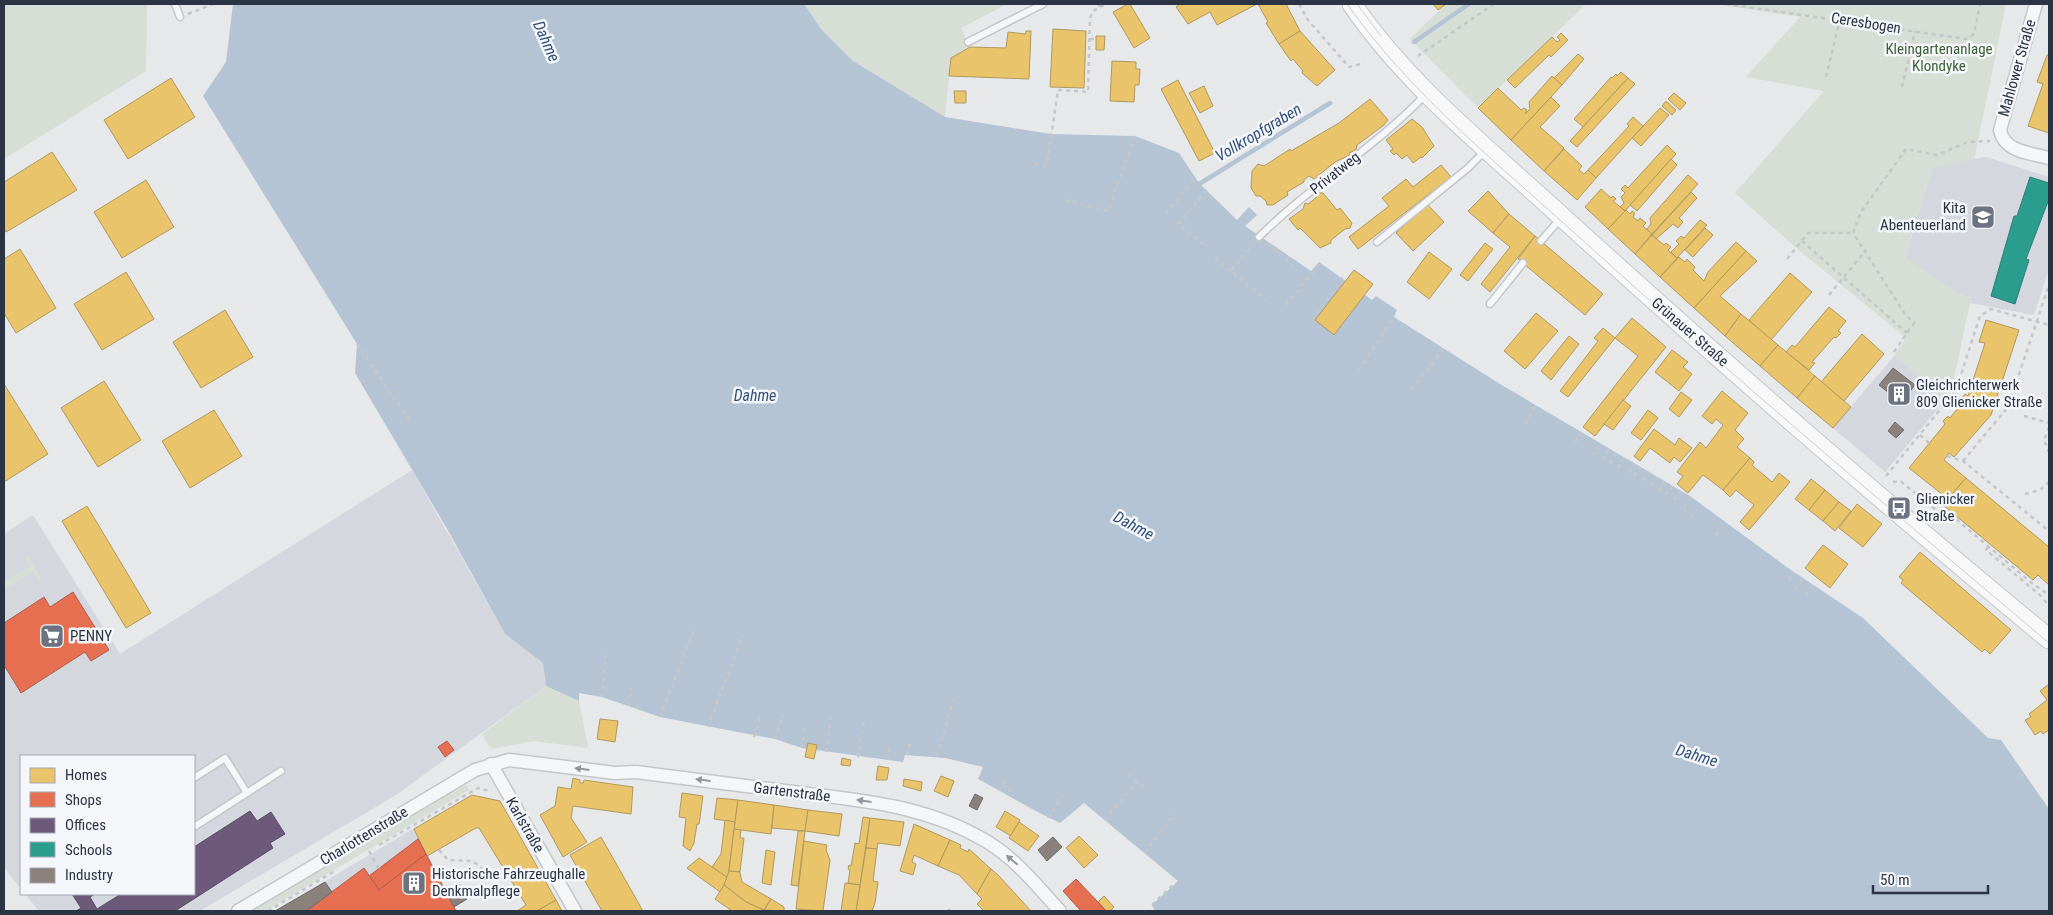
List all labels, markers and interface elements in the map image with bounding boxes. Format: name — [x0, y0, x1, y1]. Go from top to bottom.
street label: Ceresbogen — [1830, 9, 1902, 37]
street label: Mahlower Straße — [1995, 17, 2039, 119]
water label: Dahme — [529, 18, 564, 65]
park label: Kleingartenanlage Klondyke — [1885, 40, 1993, 75]
water label: Vollkropfgraben — [1212, 99, 1305, 166]
street label: Privatweg — [1306, 148, 1364, 198]
place label: Kita Abenteuerland — [1880, 199, 1966, 234]
school or university icon: Kita Abenteuerland — [1970, 204, 1996, 230]
street label: Grünauer Straße — [1648, 294, 1732, 370]
place label: Gleichrichterwerk 809 Glienicker Straße — [1916, 376, 2042, 411]
building icon: Gleichrichterwerk 809 Glienicker Straße — [1886, 381, 1912, 407]
water label: Dahme — [734, 386, 776, 405]
place label: Glienicker Straße — [1916, 490, 1975, 525]
bus stop icon: Glienicker Straße — [1886, 495, 1912, 521]
water label: Dahme — [1110, 507, 1157, 544]
supermarket icon: PENNY — [39, 623, 65, 649]
place label: PENNY — [70, 627, 112, 645]
water label: Dahme — [1674, 740, 1720, 771]
legend — [20, 755, 195, 895]
one-way arrow — [573, 765, 589, 773]
text: Homes — [65, 766, 107, 784]
one-way arrow — [694, 776, 710, 784]
street label: Gartenstraße — [753, 778, 831, 806]
text: Shops — [65, 791, 102, 809]
street label: Karlstraße — [502, 794, 548, 856]
one-way arrow — [855, 797, 871, 805]
street label: Charlottenstraße — [317, 803, 411, 869]
text: Offices — [65, 816, 106, 834]
text: Schools — [65, 841, 112, 859]
one-way arrow — [1006, 855, 1019, 866]
scale bar — [1873, 862, 1988, 894]
place label: Historische Fahrzeughalle Denkmalpflege — [432, 865, 585, 900]
text: Industry — [65, 866, 113, 884]
building icon: Historische Fahrzeughalle Denkmalpflege — [401, 870, 427, 896]
text: 50 m — [1880, 871, 1910, 889]

